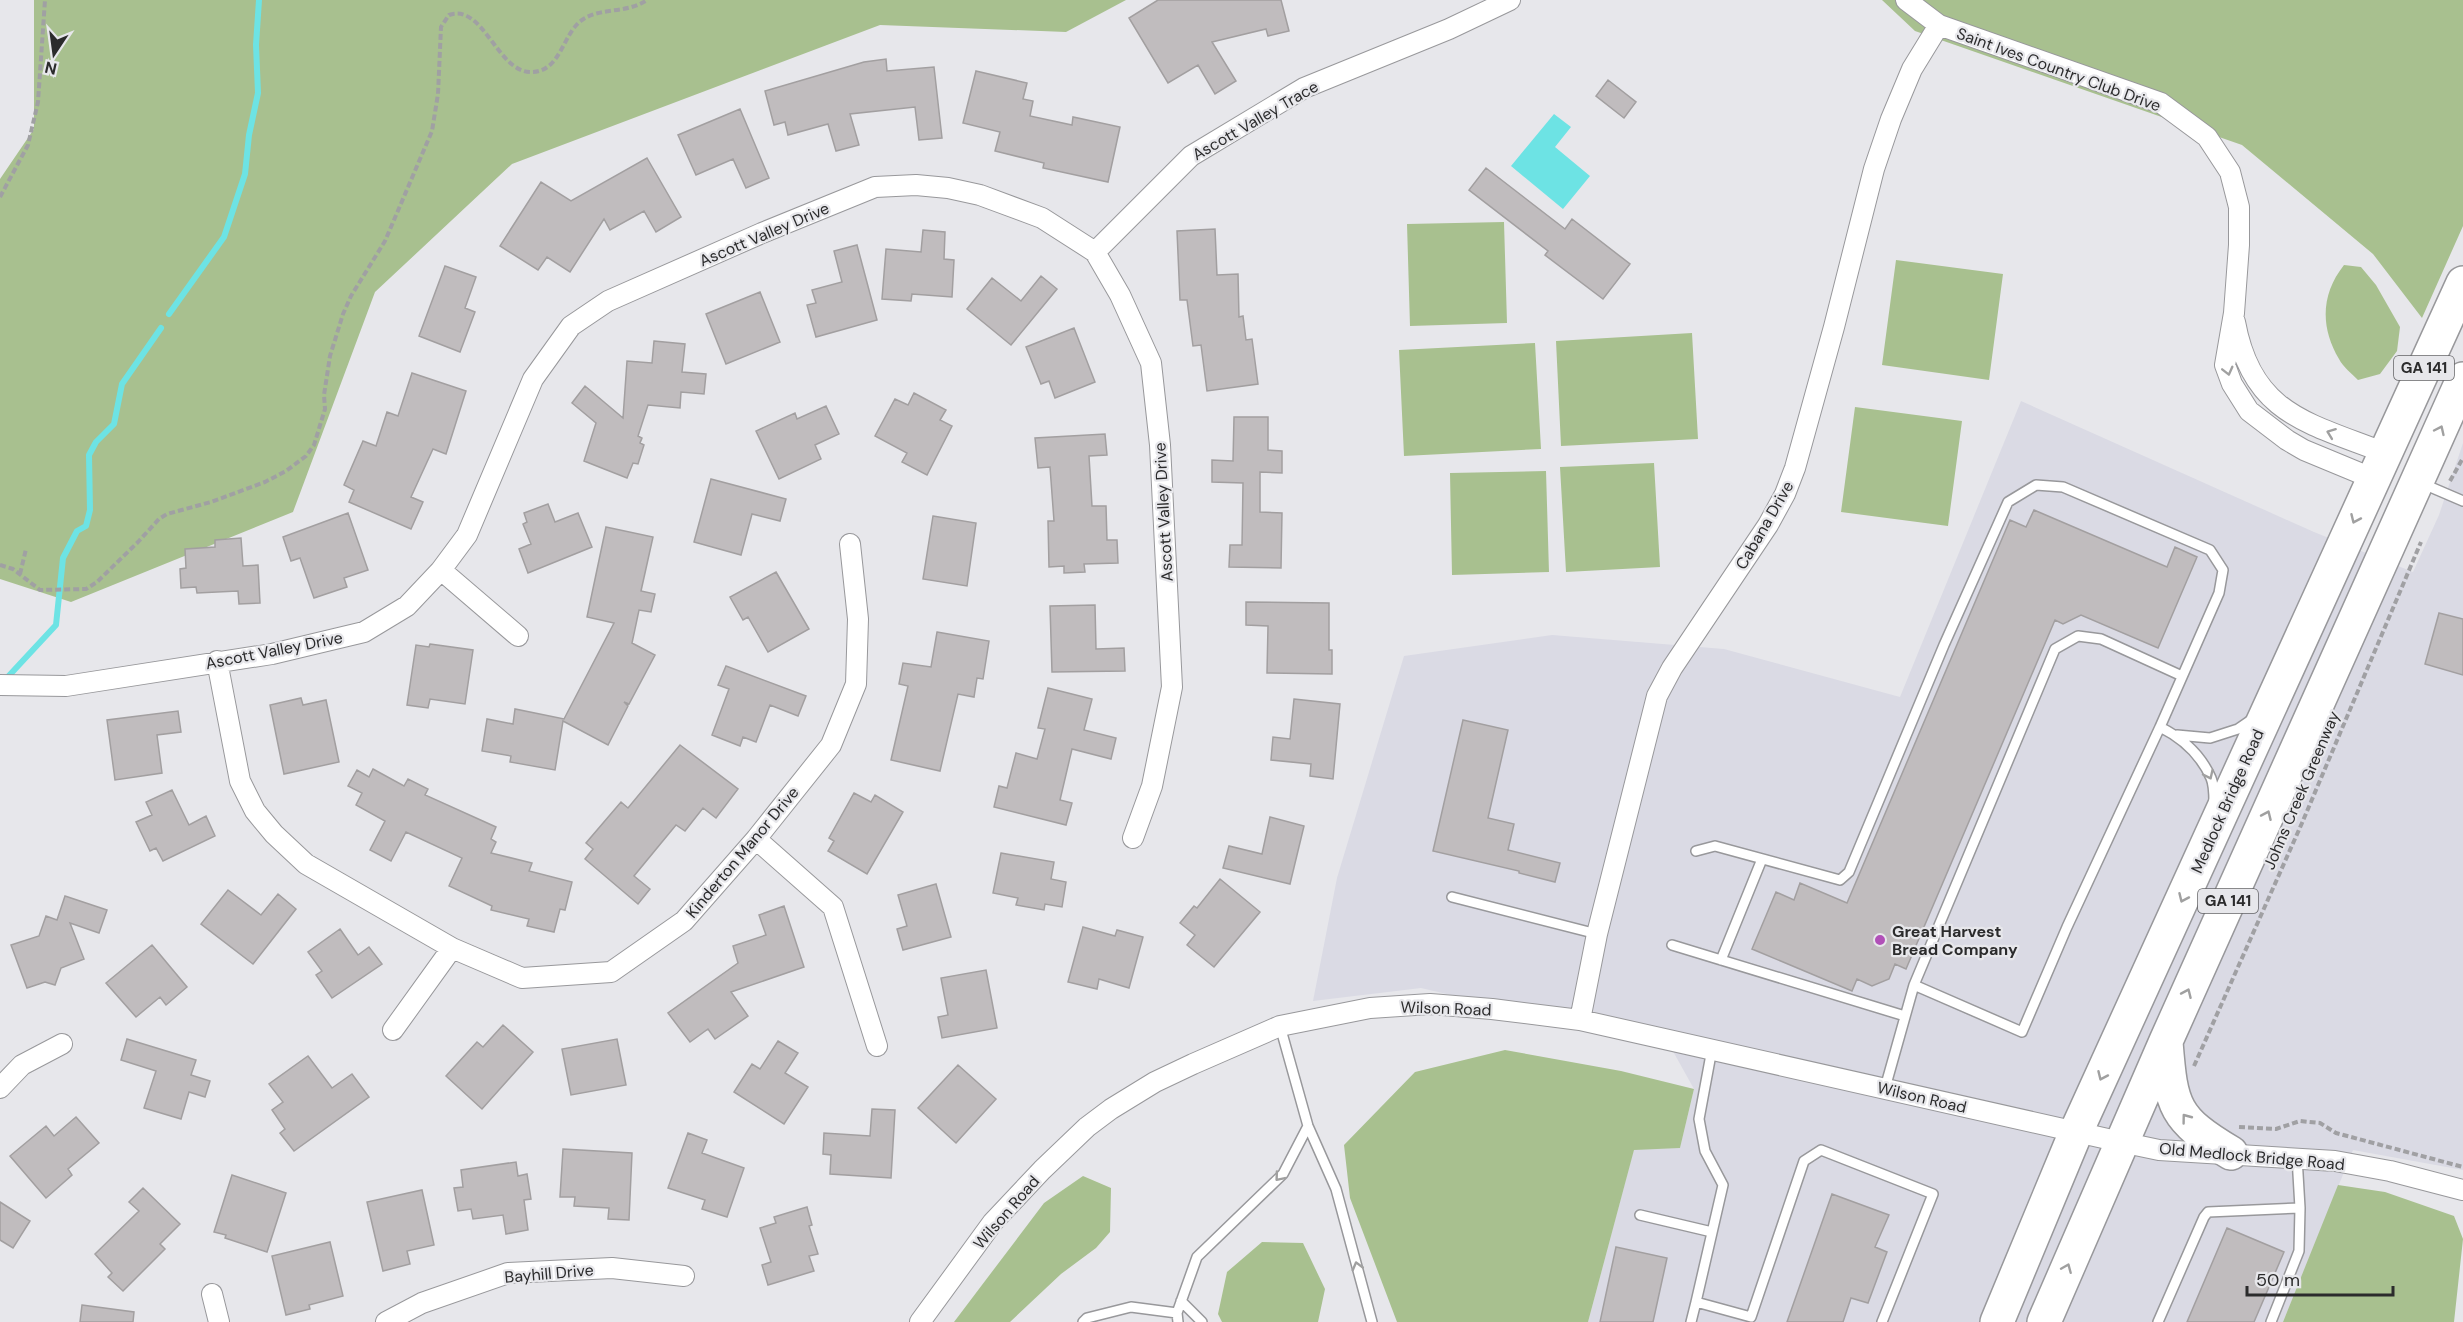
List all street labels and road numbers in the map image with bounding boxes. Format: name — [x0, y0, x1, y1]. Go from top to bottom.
street label: Saint Ives Country Club Drive — [1954, 23, 2164, 116]
street label: Ascott Valley Trace — [1188, 76, 1322, 165]
street label: Ascott Valley Drive — [696, 198, 832, 271]
road number: GA 141 — [2394, 356, 2454, 380]
street label: Ascott Valley Drive — [1149, 442, 1178, 582]
street label: Cabana Drive — [1731, 477, 1798, 573]
street label: Ascott Valley Drive — [204, 627, 344, 674]
street label: Johns Creek Greenway — [2259, 708, 2344, 873]
street label: Medlock Bridge Road — [2186, 726, 2269, 877]
street label: Kinderton Manor Drive — [681, 782, 804, 922]
road number: GA 141 — [2198, 889, 2258, 913]
street label: Wilson Road — [1400, 996, 1492, 1021]
street label: Wilson Road — [1875, 1077, 1969, 1118]
street label: Old Medlock Bridge Road — [2158, 1138, 2346, 1175]
street label: Wilson Road — [969, 1171, 1044, 1254]
street label: Bayhill Drive — [504, 1259, 594, 1288]

